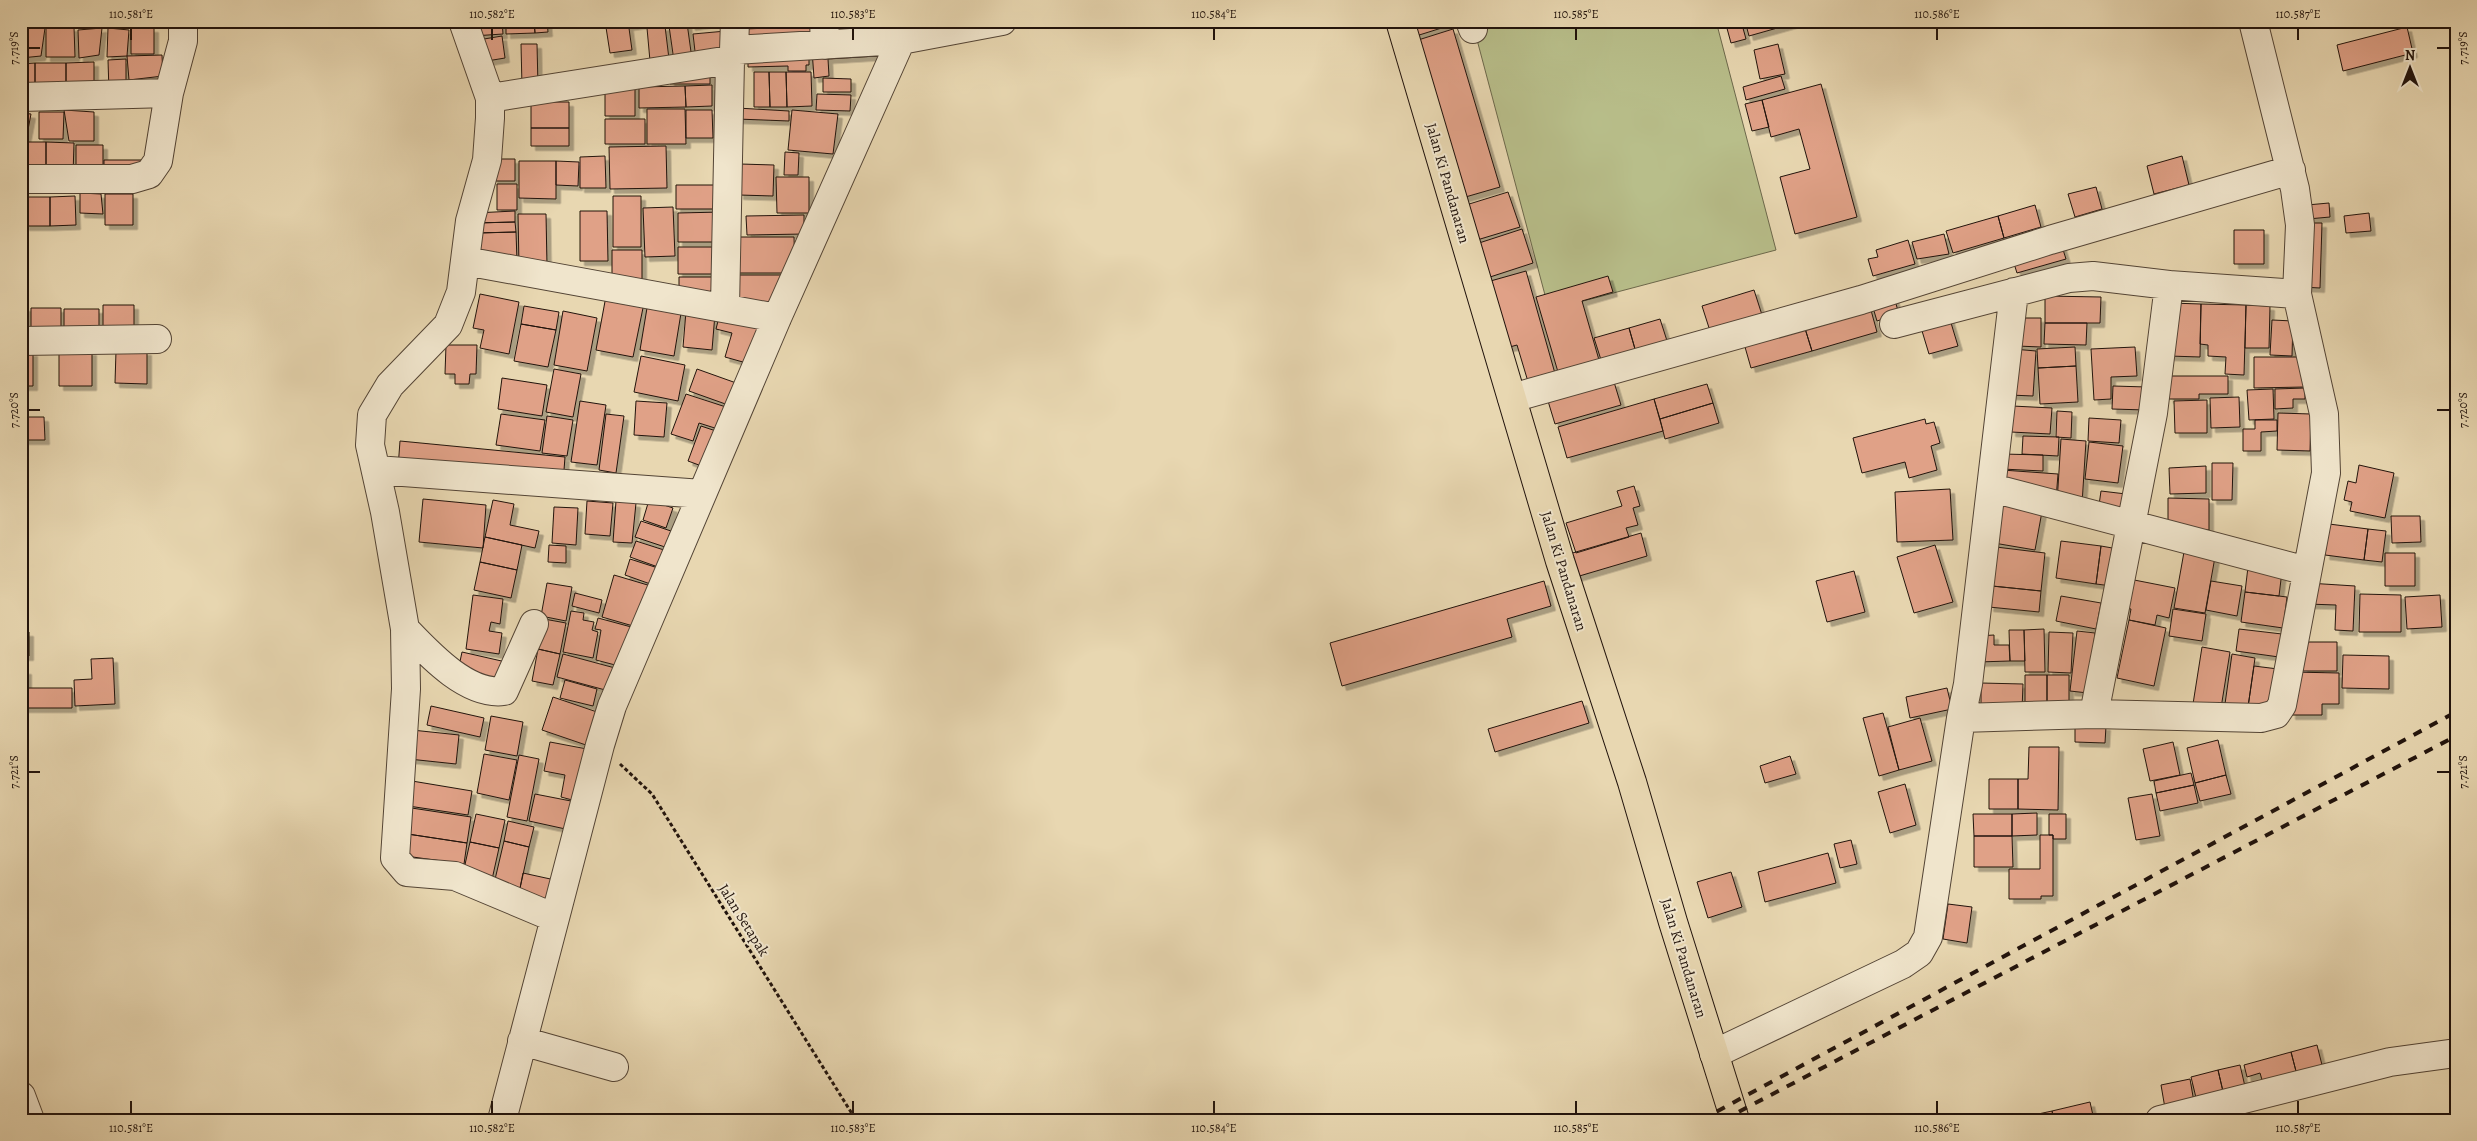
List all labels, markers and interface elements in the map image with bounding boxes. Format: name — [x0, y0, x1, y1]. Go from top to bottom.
text: 110.581°E — [109, 6, 153, 22]
text: 110.582°E — [469, 6, 515, 22]
text: 110.583°E — [831, 6, 875, 22]
text: 110.584°E — [1191, 6, 1237, 22]
text: 110.585°E — [1553, 6, 1599, 22]
text: 110.586°E — [1914, 6, 1960, 22]
text: 110.587°E — [2275, 6, 2321, 22]
text: 7.719°S — [6, 31, 22, 65]
text: 7.719°S — [2455, 31, 2471, 65]
north arrow — [2384, 42, 2434, 92]
text: N — [2405, 46, 2415, 65]
street label: Jalan Ki Pandanaran — [1421, 121, 1475, 245]
text: 7.720°S — [6, 392, 22, 428]
text: 7.720°S — [2455, 392, 2471, 428]
street label: Jalan Ki Pandanaran — [1536, 509, 1592, 633]
text: 7.721°S — [6, 755, 22, 789]
text: 7.721°S — [2455, 755, 2471, 789]
street label: Jalan Setapak — [714, 880, 774, 961]
street label: Jalan Ki Pandanaran — [1656, 896, 1712, 1020]
text: 110.581°E — [109, 1120, 153, 1136]
text: 110.582°E — [469, 1120, 515, 1136]
text: 110.583°E — [831, 1120, 875, 1136]
text: 110.584°E — [1191, 1120, 1237, 1136]
text: 110.585°E — [1553, 1120, 1599, 1136]
text: 110.586°E — [1914, 1120, 1960, 1136]
text: 110.587°E — [2275, 1120, 2321, 1136]

